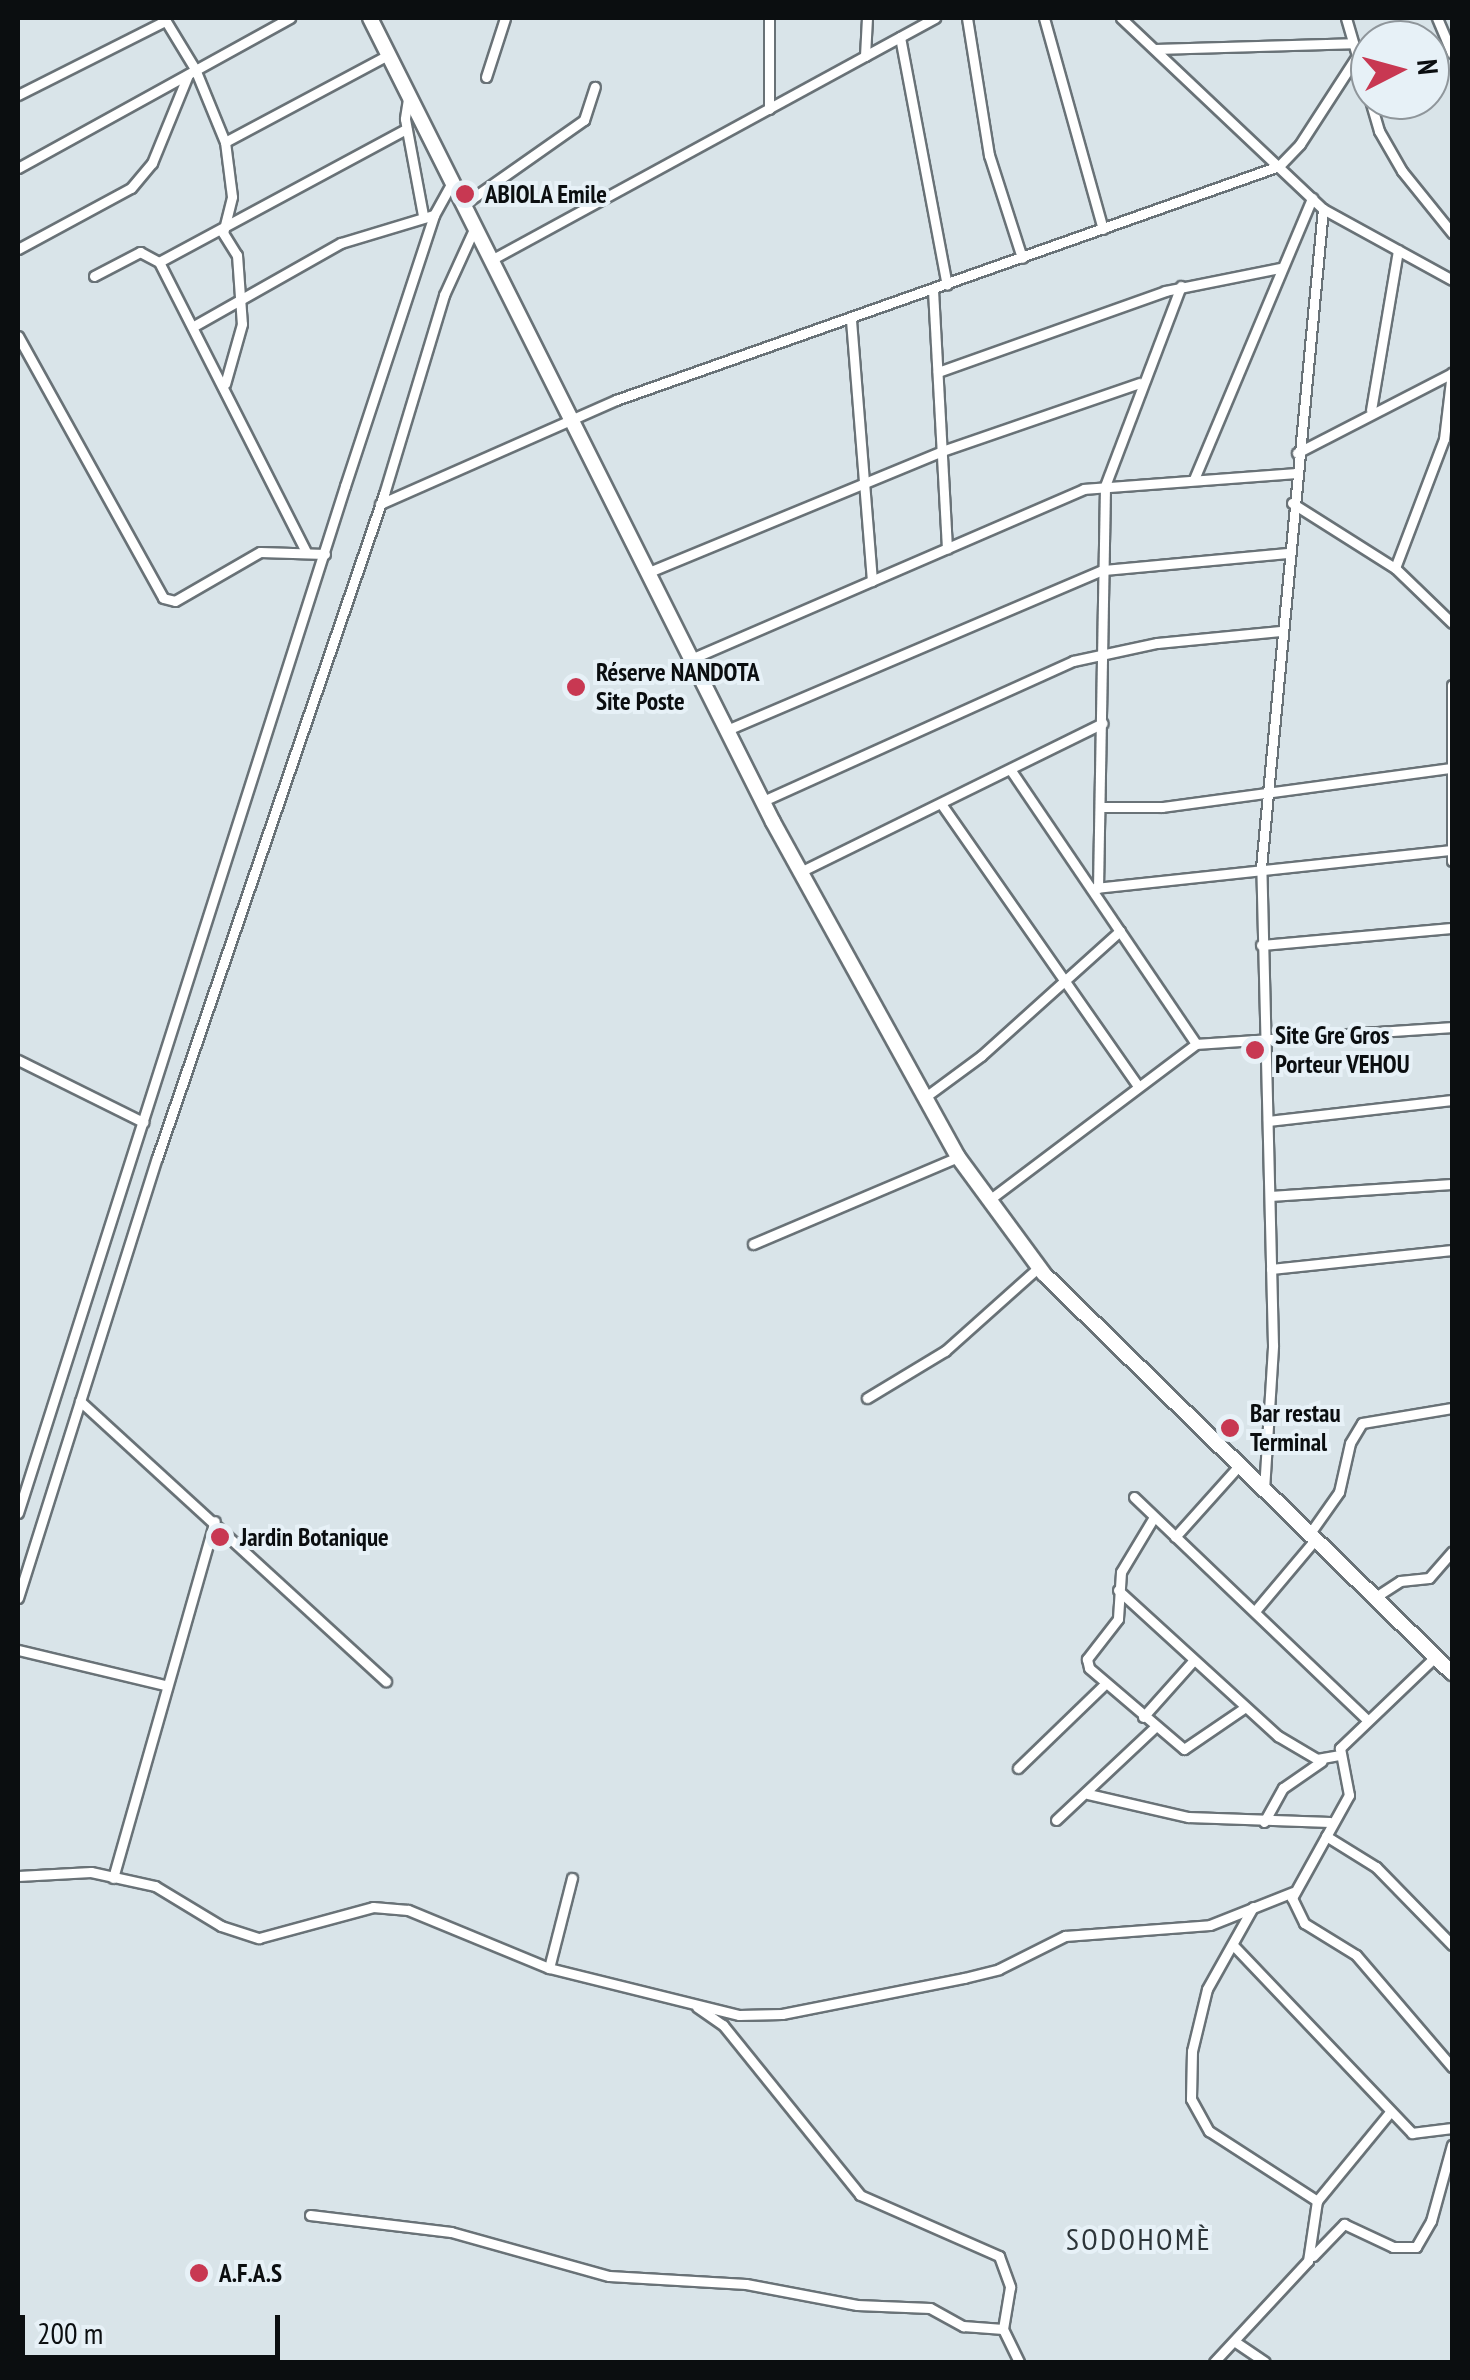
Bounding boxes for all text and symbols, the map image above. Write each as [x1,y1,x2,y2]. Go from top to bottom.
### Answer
north arrow [1350,20,1450,120]
text: N [1409,58,1448,76]
place label: ABIOLA Emile [485,179,608,209]
marker: ABIOLA Emile [454,183,476,205]
place label: Réserve NANDOTA Site Poste [596,658,759,717]
marker: Réserve NANDOTA Site Poste [565,676,587,698]
place label: Site Gre Gros Porteur VEHOU [1275,1021,1410,1080]
marker: Site Gre Gros Porteur VEHOU [1244,1039,1266,1061]
place label: Bar restau Terminal [1250,1399,1341,1458]
marker: Bar restau Terminal [1219,1417,1241,1439]
place label: Jardin Botanique [240,1522,389,1552]
marker: Jardin Botanique [209,1526,231,1548]
district label: SODOHOMÈ [1066,2221,1212,2257]
place label: A.F.A.S [219,2258,282,2288]
marker: A.F.A.S [188,2262,210,2284]
scale bar [25,2295,285,2357]
text: 200 m [37,2313,103,2352]

